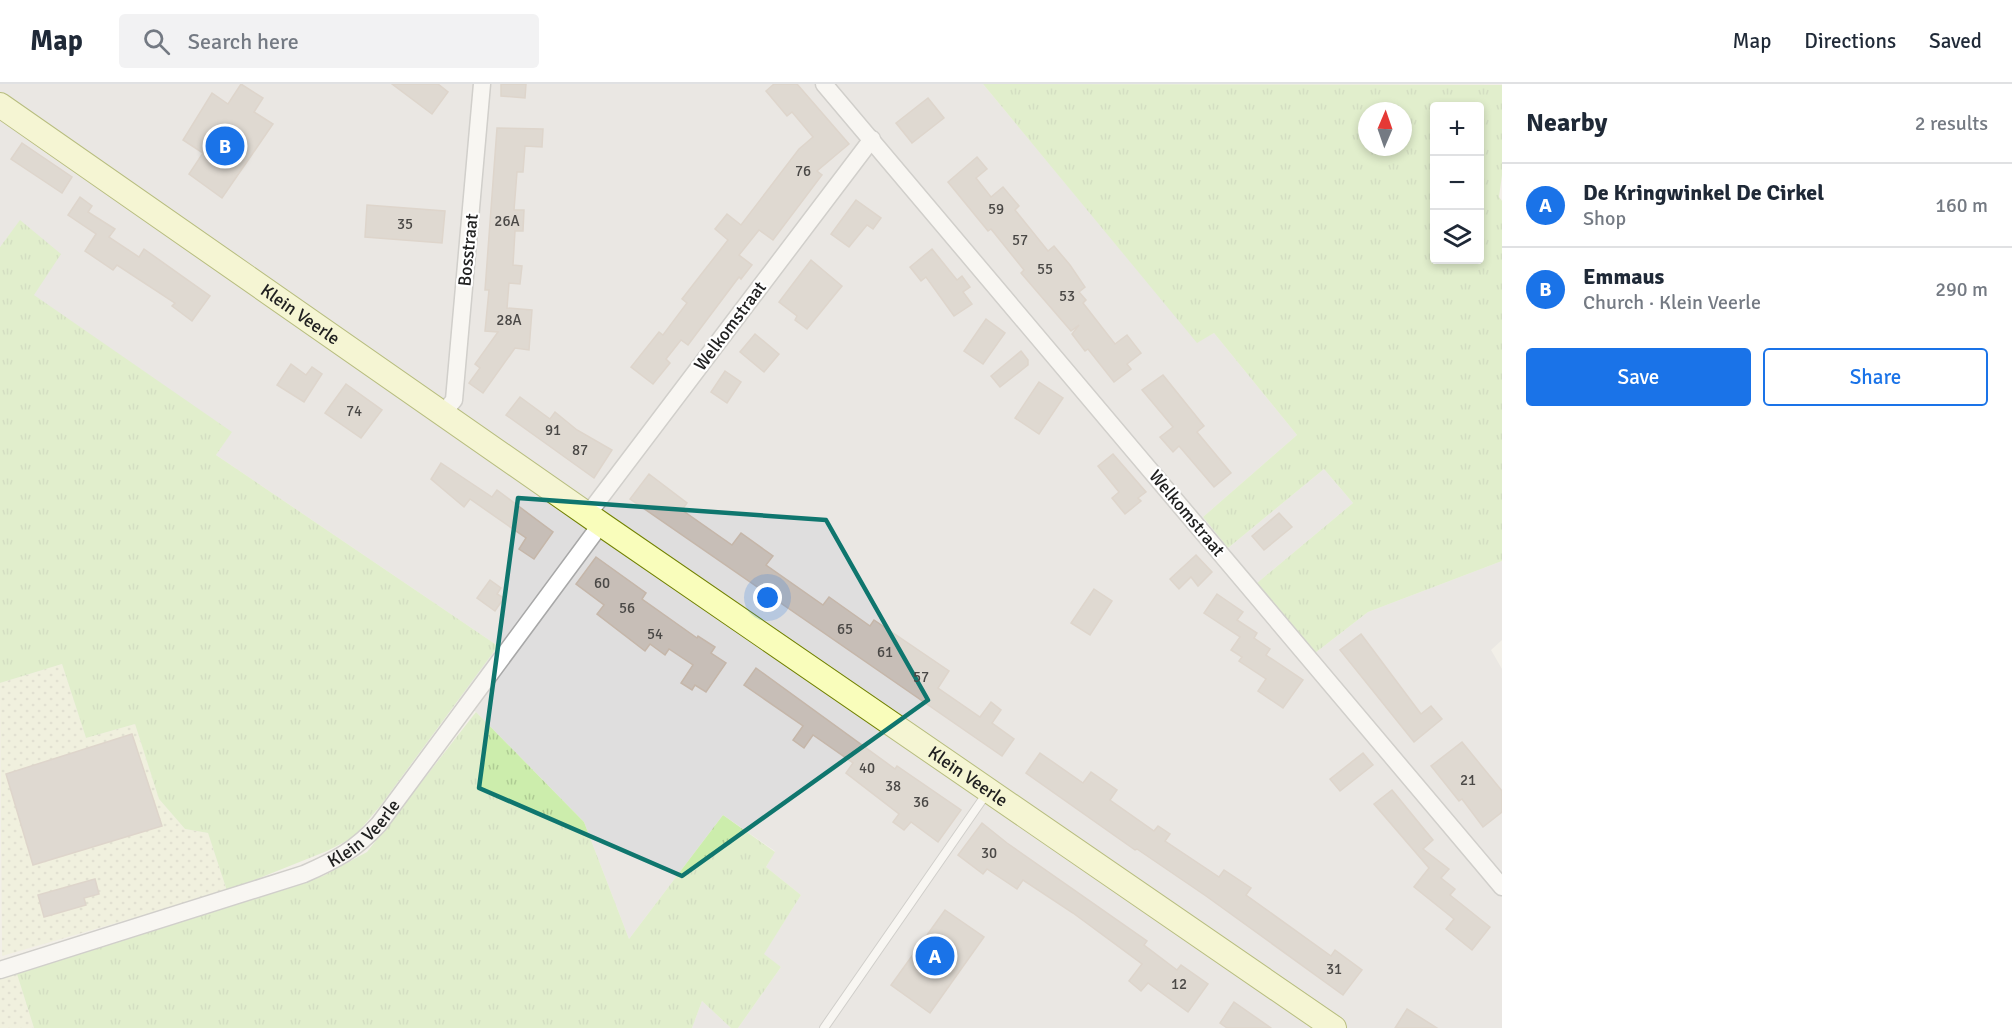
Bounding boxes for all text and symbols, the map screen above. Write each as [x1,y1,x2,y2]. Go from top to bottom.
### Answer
search box [119,14,539,68]
text: Map [30,24,83,58]
icon: search [140,25,173,58]
text: Search here [188,28,299,55]
text: Map [1733,28,1771,54]
text: Directions [1804,28,1896,54]
text: Saved [1929,28,1982,54]
north arrow [1358,102,1412,156]
map controls [1430,102,1484,264]
button: + [1430,102,1484,156]
text: Nearby [1526,107,1607,139]
text: 2 results [1915,111,1988,136]
pin: B [206,124,244,168]
button: − [1430,156,1484,210]
house number: 76 [795,162,811,180]
text: De Kringwinkel De Cirkel [1583,179,1824,206]
text: A [1539,193,1552,218]
text: 160 m [1935,193,1988,218]
house number: 59 [988,200,1004,218]
text: Shop [1583,206,1626,231]
button: layers [1430,210,1484,264]
street label: Bosstraat [453,212,483,288]
house number: 26A [494,212,520,230]
house number: 35 [397,215,413,233]
house number: 57 [1012,231,1028,249]
house number: 55 [1037,260,1053,278]
text: Emmaus [1583,263,1664,290]
street label: Welkomstraat [689,277,771,375]
text: B [1539,277,1552,302]
text: 290 m [1935,277,1988,302]
street label: Klein Veerle [256,279,344,350]
house number: 53 [1059,287,1075,305]
text: Church · Klein Veerle [1583,290,1761,315]
house number: 28A [496,311,522,329]
button: Save [1526,348,1751,406]
button: Share [1763,348,1988,406]
house number: 74 [346,402,362,420]
house number: 91 [545,421,561,439]
house number: 87 [572,441,588,459]
street label: Welkomstraat [1144,465,1230,561]
house number: 60 [594,574,610,592]
your location [753,583,782,612]
house number: 56 [619,599,635,617]
house number: 65 [837,620,853,638]
house number: 54 [647,625,663,643]
house number: 61 [877,643,893,661]
house number: 57 [913,668,929,686]
street label: Klein Veerle [924,741,1012,811]
house number: 40 [859,759,875,777]
house number: 21 [1460,771,1476,789]
house number: 38 [885,777,901,795]
house number: 36 [913,793,929,811]
street label: Klein Veerle [324,795,405,872]
house number: 30 [981,844,997,862]
pin: A [916,934,954,978]
house number: 31 [1326,960,1342,978]
house number: 12 [1171,975,1187,993]

